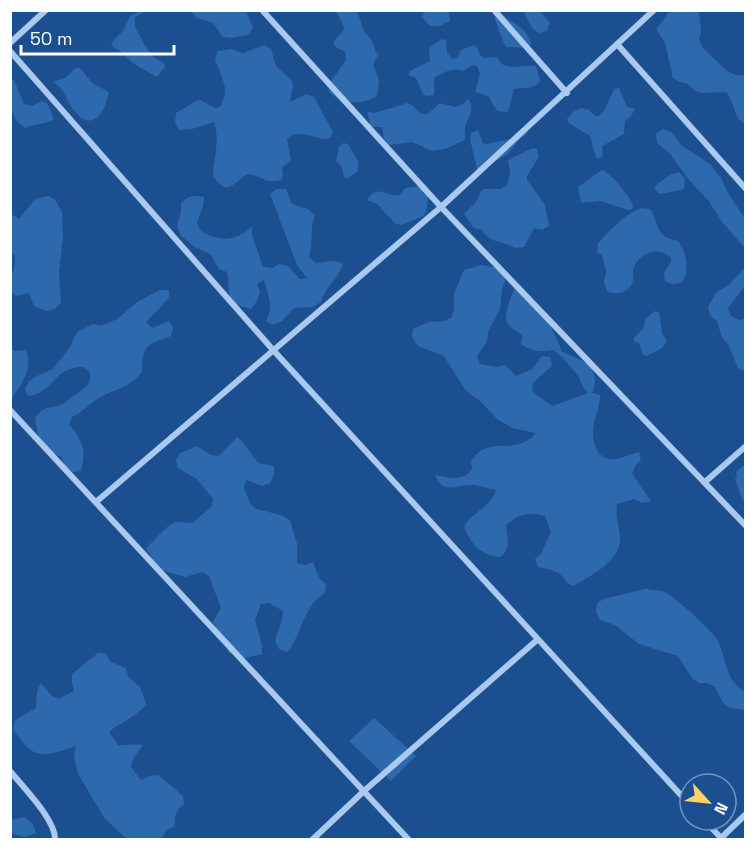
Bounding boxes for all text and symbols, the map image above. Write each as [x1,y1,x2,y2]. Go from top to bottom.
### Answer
scale bar [21,18,174,56]
text: 50 m [30,27,72,50]
north arrow [678,772,738,832]
text: N [709,799,733,818]

